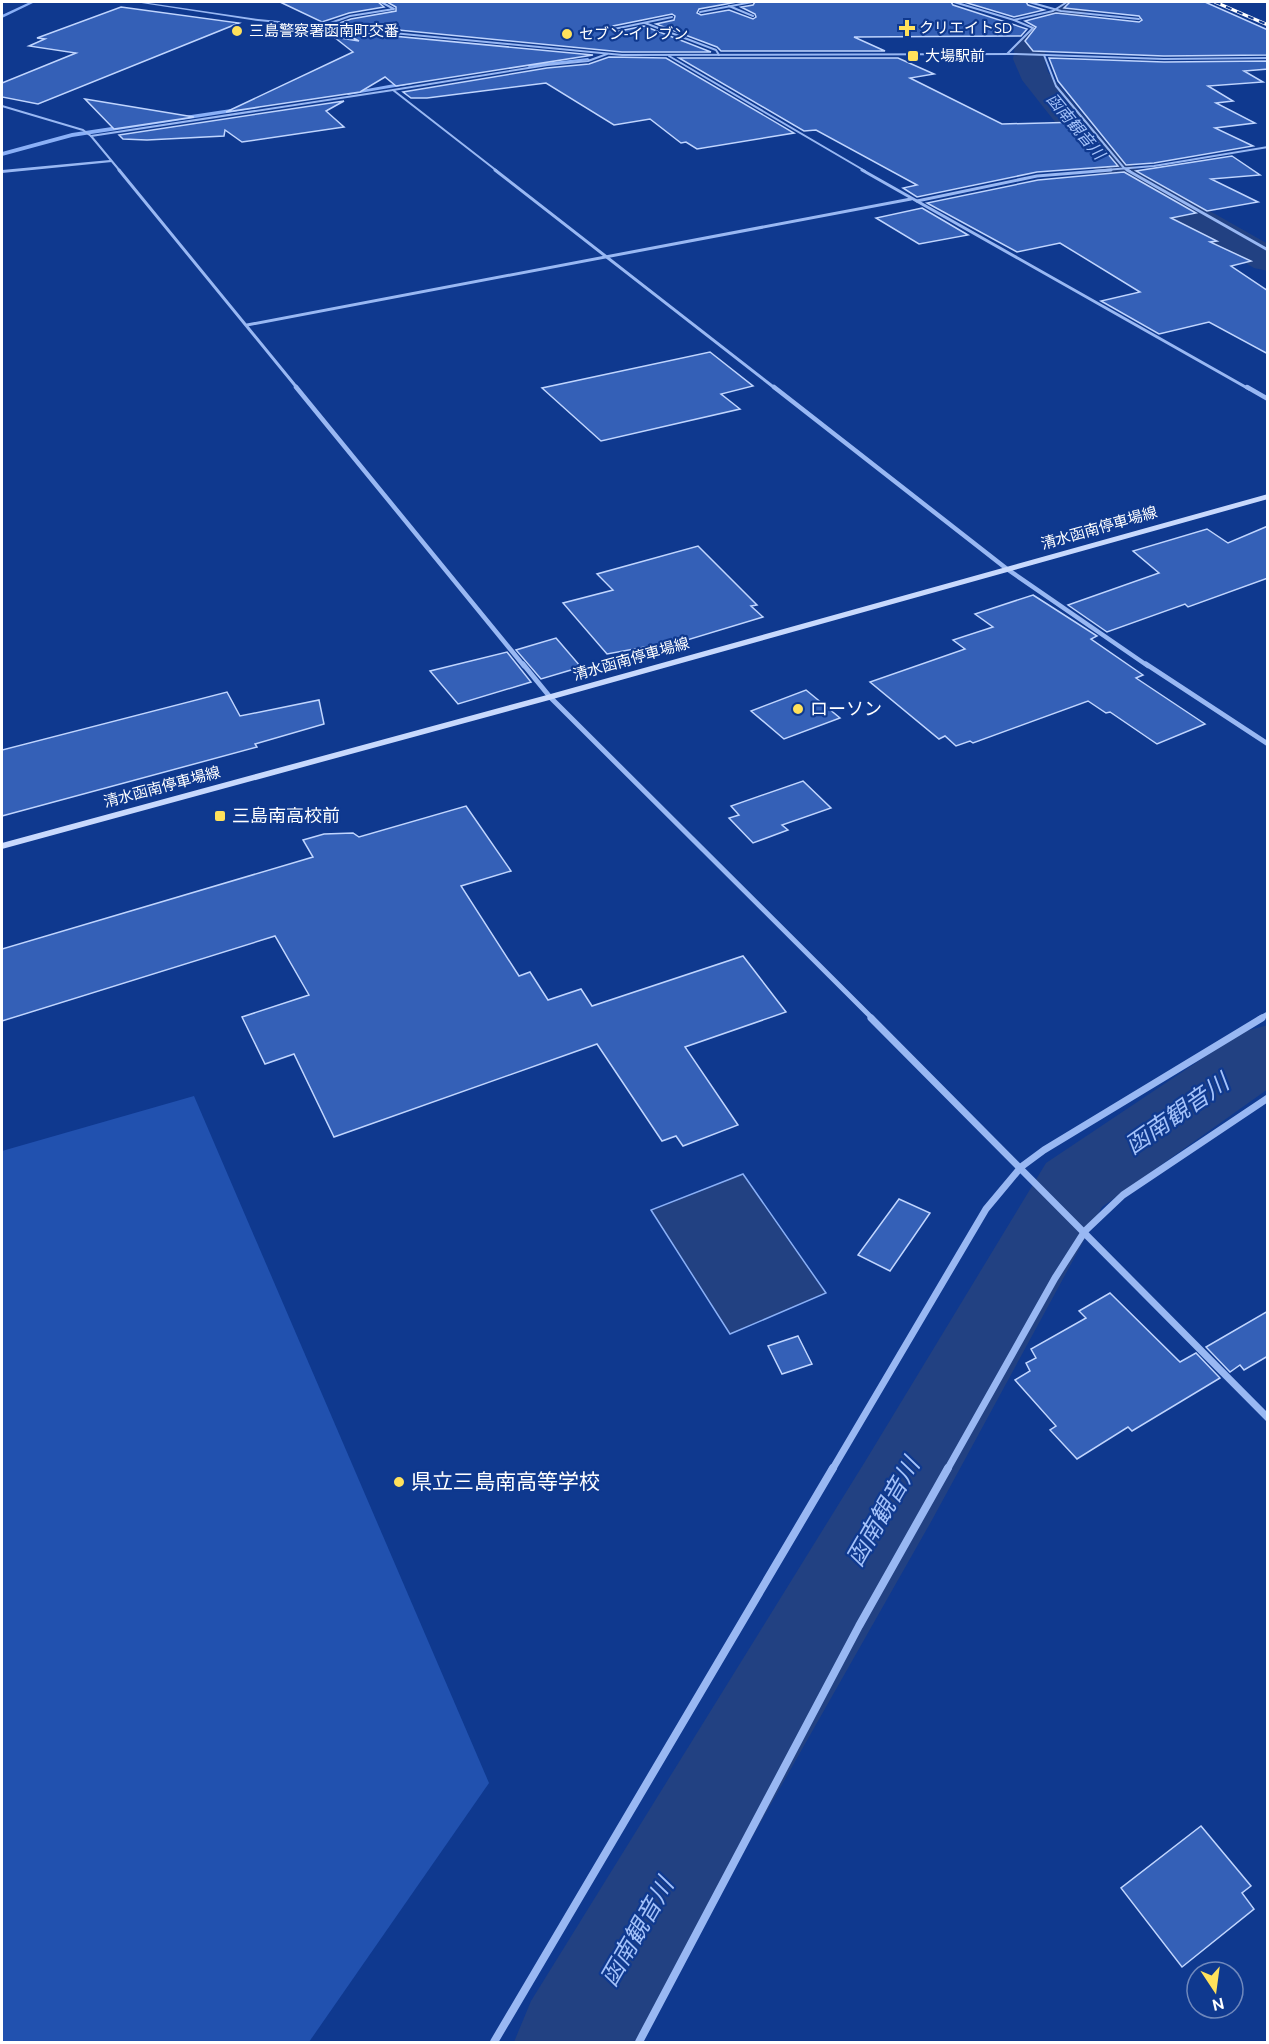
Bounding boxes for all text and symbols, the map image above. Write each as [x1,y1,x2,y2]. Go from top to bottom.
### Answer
place label: クリエイトSD [919,19,1012,36]
marker: クリエイトSD [900,21,914,35]
place label: 三島警察署函南町交番 [249,22,399,39]
marker: 三島警察署函南町交番 [230,24,244,38]
place label: セブン-イレブン [579,25,688,42]
marker: セブン-イレブン [560,27,574,41]
place label: 大場駅前 [925,47,985,64]
marker: 大場駅前 [906,49,920,63]
water label: 函南観音川 [1043,90,1110,164]
street label: 清水函南停車場線 [1039,503,1159,552]
street label: 清水函南停車場線 [571,634,691,683]
place label: ローソン [810,698,882,718]
marker: ローソン [791,702,805,716]
street label: 清水函南停車場線 [102,763,222,810]
place label: 三島南高校前 [232,805,340,825]
marker: 三島南高校前 [213,809,227,823]
water label: 函南観音川 [1120,1066,1236,1159]
water label: 函南観音川 [841,1450,926,1570]
place label: 県立三島南高等学校 [411,1469,600,1493]
marker: 県立三島南高等学校 [392,1475,406,1489]
water label: 函南観音川 [595,1870,680,1990]
north arrow [1185,1960,1245,2020]
text: N [1211,1995,1226,2015]

